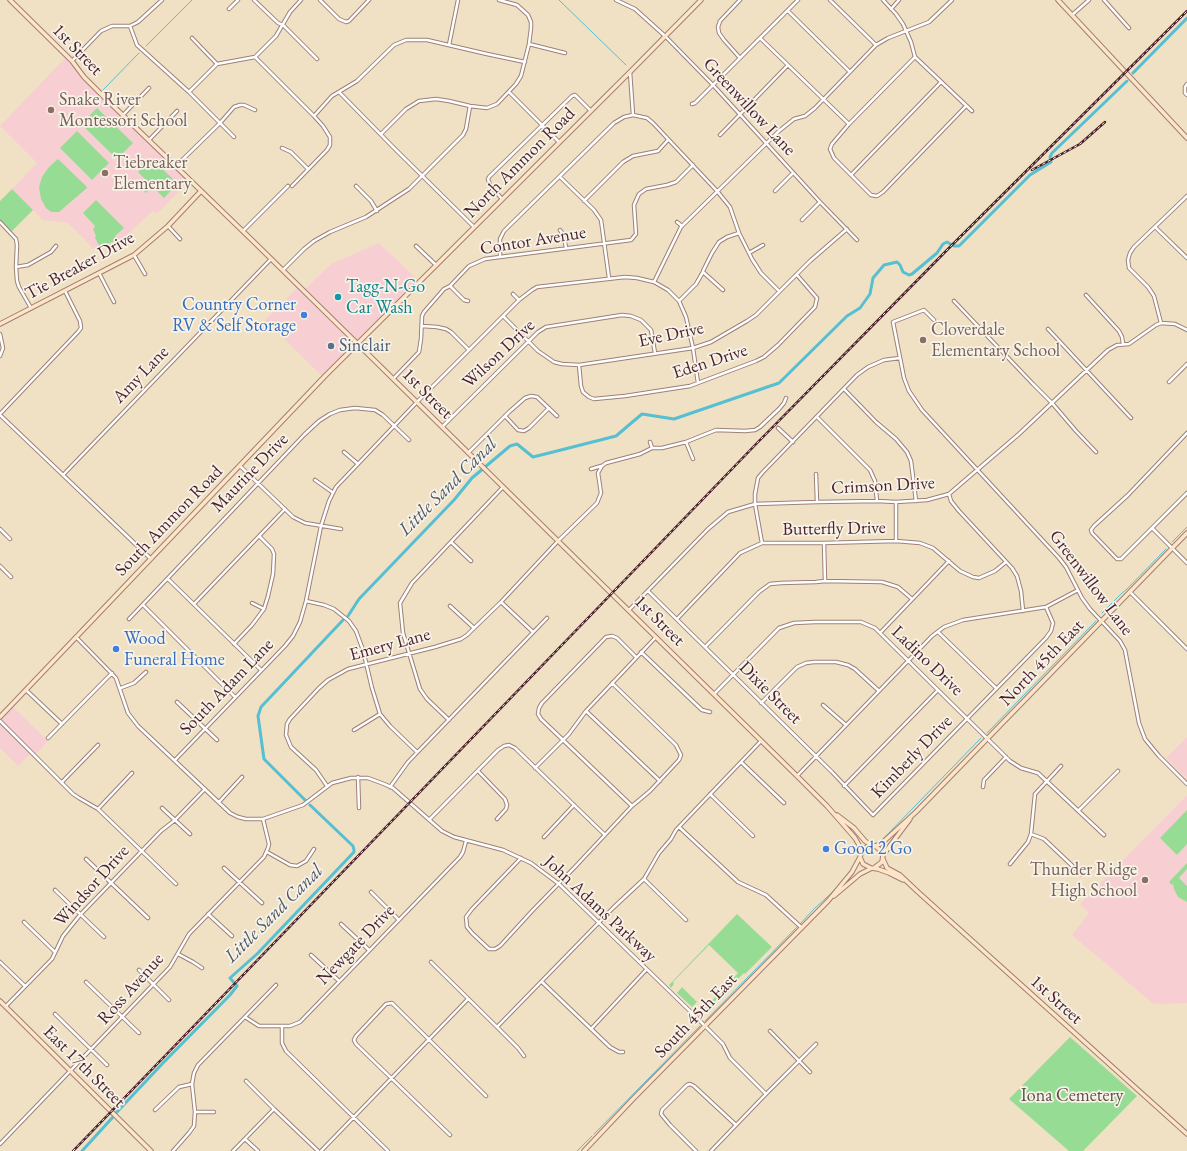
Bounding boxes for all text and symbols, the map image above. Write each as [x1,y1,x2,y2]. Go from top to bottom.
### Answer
street label: 1st Street [47,20,107,80]
street label: Greenwillow Lane [698,53,800,161]
place label: Snake River Montessori School [59,89,187,132]
street label: North Ammon Road [460,103,580,223]
marker: Snake River Montessori School [46,105,56,115]
place label: Tiebreaker Elementary [113,152,192,194]
marker: Tiebreaker Elementary [100,168,110,178]
street label: Contor Avenue [478,222,588,260]
street label: Tie Breaker Drive [22,227,138,305]
place label: Tagg-N-Go Car Wash [346,276,425,318]
marker: Tagg-N-Go Car Wash [333,292,343,302]
place label: Country Corner RV & Self Storage [172,294,296,336]
marker: Country Corner RV & Self Storage [299,310,309,320]
street label: Wilson Drive [458,315,540,393]
street label: Eve Drive [636,318,706,352]
place label: Cloverdale Elementary School [931,319,1060,362]
place label: Sinclair [339,335,391,357]
marker: Cloverdale Elementary School [918,335,928,345]
street label: Eden Drive [670,340,750,384]
marker: Sinclair [326,341,336,351]
street label: Amy Lane [108,342,174,408]
street label: 1st Street [397,364,457,424]
street label: Maurine Drive [207,429,293,517]
water label: Little Sand Canal [394,433,502,541]
street label: South Ammon Road [111,461,227,581]
street label: Crimson Drive [831,473,935,499]
street label: Butterfly Drive [782,517,886,541]
street label: Greenwillow Lane [1044,526,1138,640]
street label: 1st Street [629,591,689,651]
street label: North 45th East [995,615,1089,711]
street label: Ladino Drive [887,621,967,701]
street label: Emery Lane [347,624,433,666]
place label: Wood Funeral Home [124,628,225,670]
street label: South Adam Lane [176,634,278,740]
marker: Wood Funeral Home [111,644,121,654]
street label: Dixie Street [734,657,806,729]
street label: Kimberly Drive [867,711,957,803]
place label: Good 2 Go [834,838,912,860]
street label: Windsor Drive [50,841,134,931]
marker: Good 2 Go [821,844,831,854]
street label: John Adams Parkway [539,851,661,967]
place label: Thunder Ridge High School [1030,859,1137,902]
water label: Little Sand Canal [220,860,328,968]
marker: Thunder Ridge High School [1140,875,1150,885]
street label: Newgate Drive [312,900,400,990]
street label: Ross Avenue [93,949,169,1029]
street label: South 45th East [650,969,742,1063]
street label: 1st Street [1025,971,1087,1029]
street label: East 17th Street [38,1021,130,1113]
park label: Iona Cemetery [1021,1085,1123,1107]

